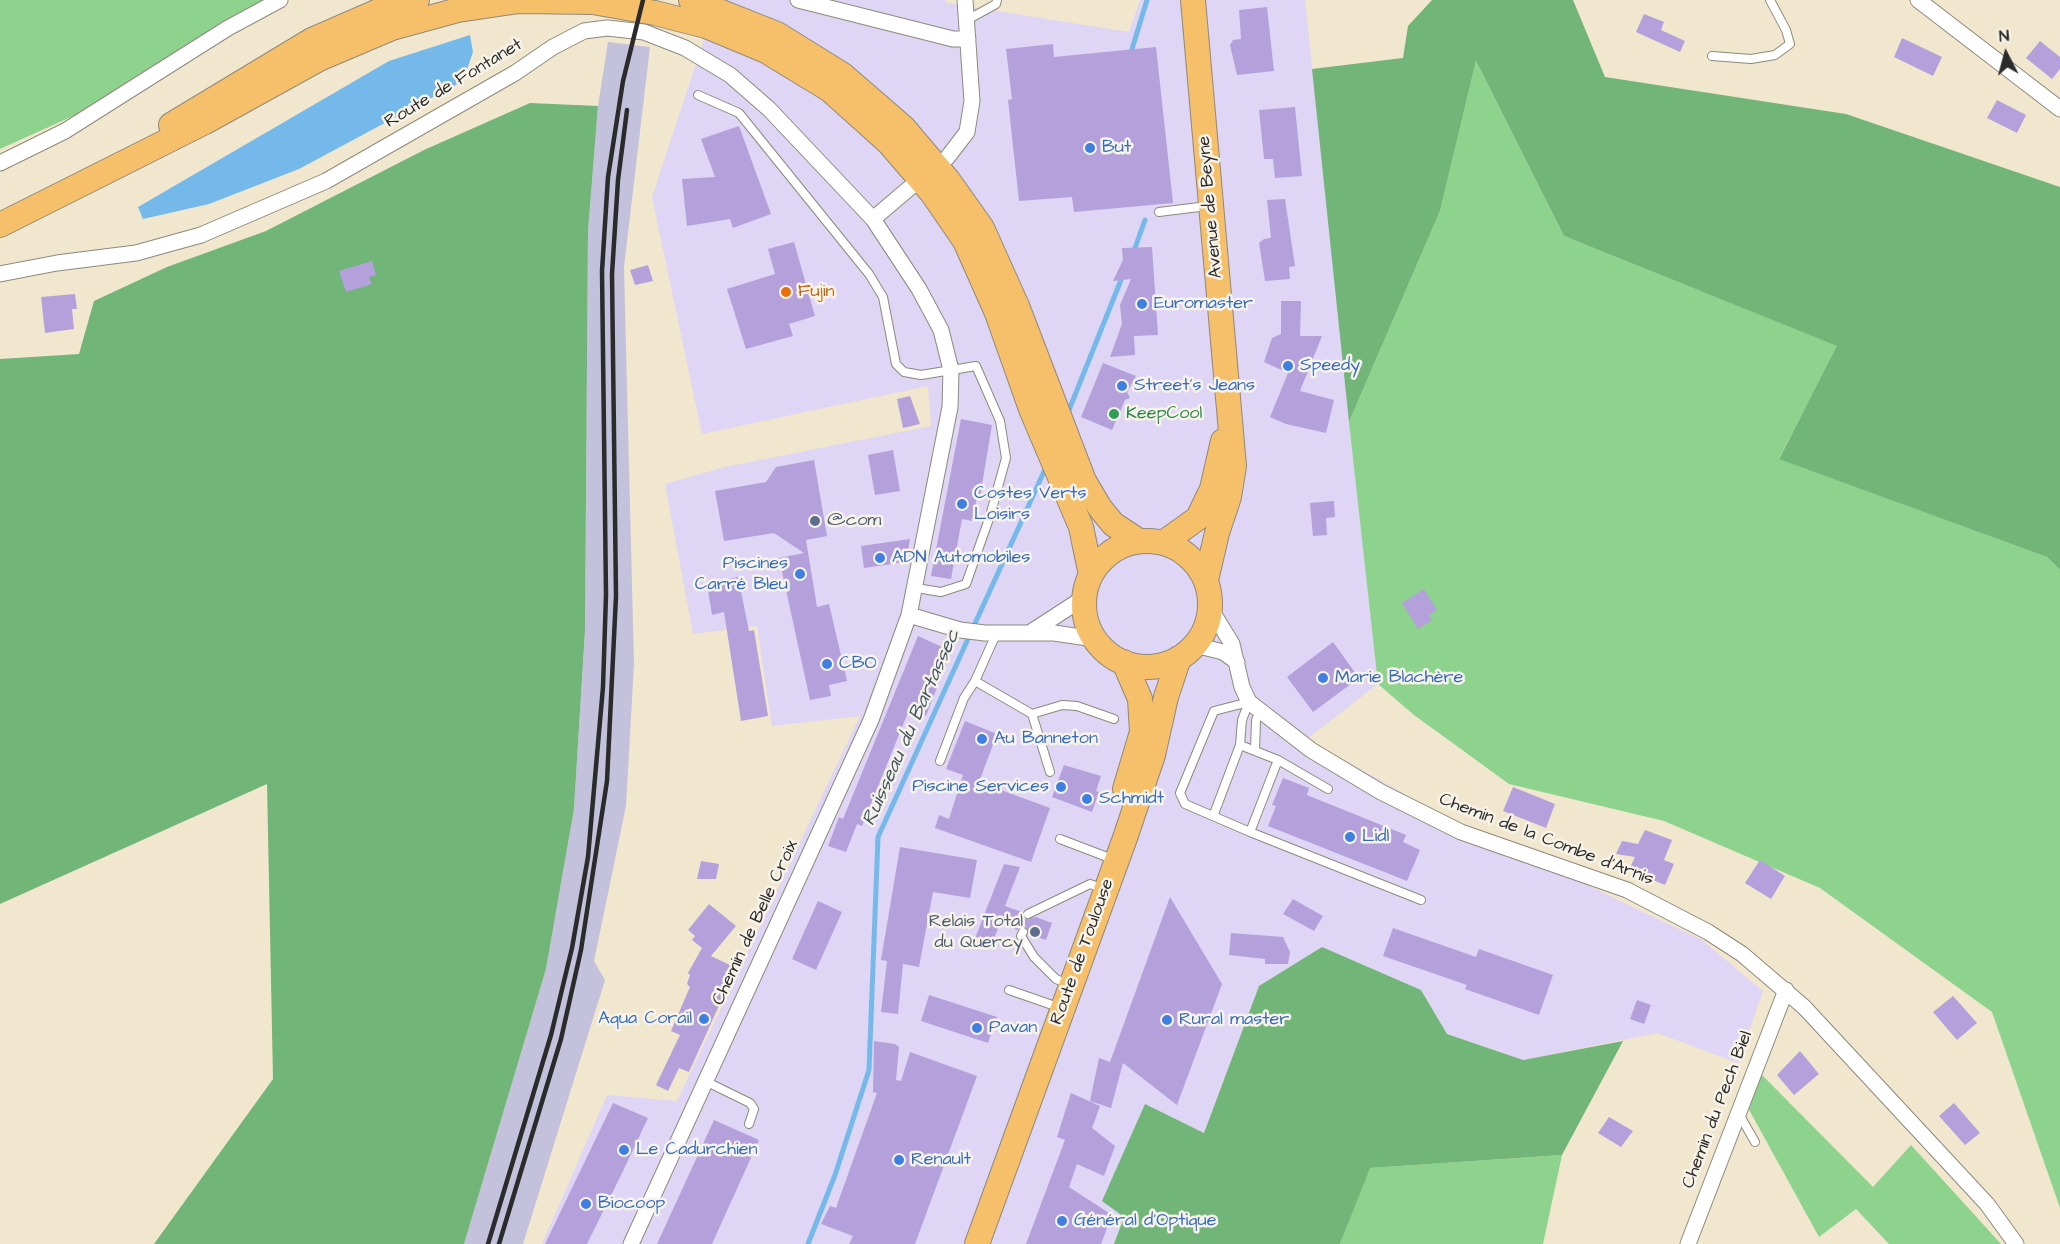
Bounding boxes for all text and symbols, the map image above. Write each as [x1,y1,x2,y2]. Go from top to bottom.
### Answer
north arrow [1976,24,2036,84]
text: N [1998,25,2010,48]
street label: Route de Fontanet [381,34,527,134]
street label: Avenue de Beyne [1194,135,1228,279]
place label: But [1102,137,1131,159]
marker: But [1083,141,1097,155]
place label: Fujin [798,281,835,303]
marker: Fujin [779,285,793,299]
place label: Euromaster [1154,293,1253,315]
marker: Euromaster [1135,297,1149,311]
place label: Speedy [1300,355,1360,377]
marker: Speedy [1281,359,1295,373]
place label: Street's Jeans [1134,375,1255,397]
marker: Street's Jeans [1115,379,1129,393]
place label: KeepCool [1126,403,1202,425]
marker: KeepCool [1107,407,1121,421]
place label: Costes Verts Loisirs [974,483,1086,526]
marker: Costes Verts Loisirs [955,497,969,511]
place label: @com [827,510,881,532]
marker: @com [808,514,822,528]
place label: ADN Automobiles [892,547,1030,569]
marker: ADN Automobiles [873,551,887,565]
place label: Piscines Carré Bleu [695,553,788,596]
marker: Piscines Carré Bleu [793,567,807,581]
water label: Ruisseau du Bartassec [858,626,966,830]
place label: CBO [839,653,877,675]
marker: CBO [820,657,834,671]
place label: Marie Blachère [1335,667,1463,689]
marker: Marie Blachère [1316,671,1330,685]
place label: Au Banneton [994,728,1098,750]
marker: Au Banneton [975,732,989,746]
place label: Piscine Services [912,776,1049,798]
marker: Piscine Services [1054,780,1068,794]
place label: Schmidt [1099,788,1164,810]
street label: Chemin de la Combe d'Arnis [1436,789,1656,891]
marker: Schmidt [1080,792,1094,806]
place label: Lidl [1362,826,1389,848]
marker: Lidl [1343,830,1357,844]
street label: Chemin de Belle Croix [708,837,804,1009]
street label: Route de Toulouse [1047,876,1119,1028]
place label: Relais Total du Quercy [929,911,1023,954]
marker: Relais Total du Quercy [1028,925,1042,939]
place label: Aqua Corail [598,1008,692,1030]
place label: Rural master [1179,1009,1289,1031]
marker: Aqua Corail [697,1012,711,1026]
marker: Rural master [1160,1013,1174,1027]
place label: Pavan [989,1017,1037,1039]
marker: Pavan [970,1021,984,1035]
street label: Chemin du Pech Biel [1678,1028,1758,1192]
place label: Le Cadurchien [636,1139,757,1161]
marker: Le Cadurchien [617,1143,631,1157]
place label: Renault [911,1149,971,1171]
marker: Renault [892,1153,906,1167]
place label: Biocoop [598,1193,665,1215]
marker: Biocoop [579,1197,593,1211]
place label: Général d'Optique [1074,1210,1216,1232]
marker: Général d'Optique [1055,1214,1069,1228]

